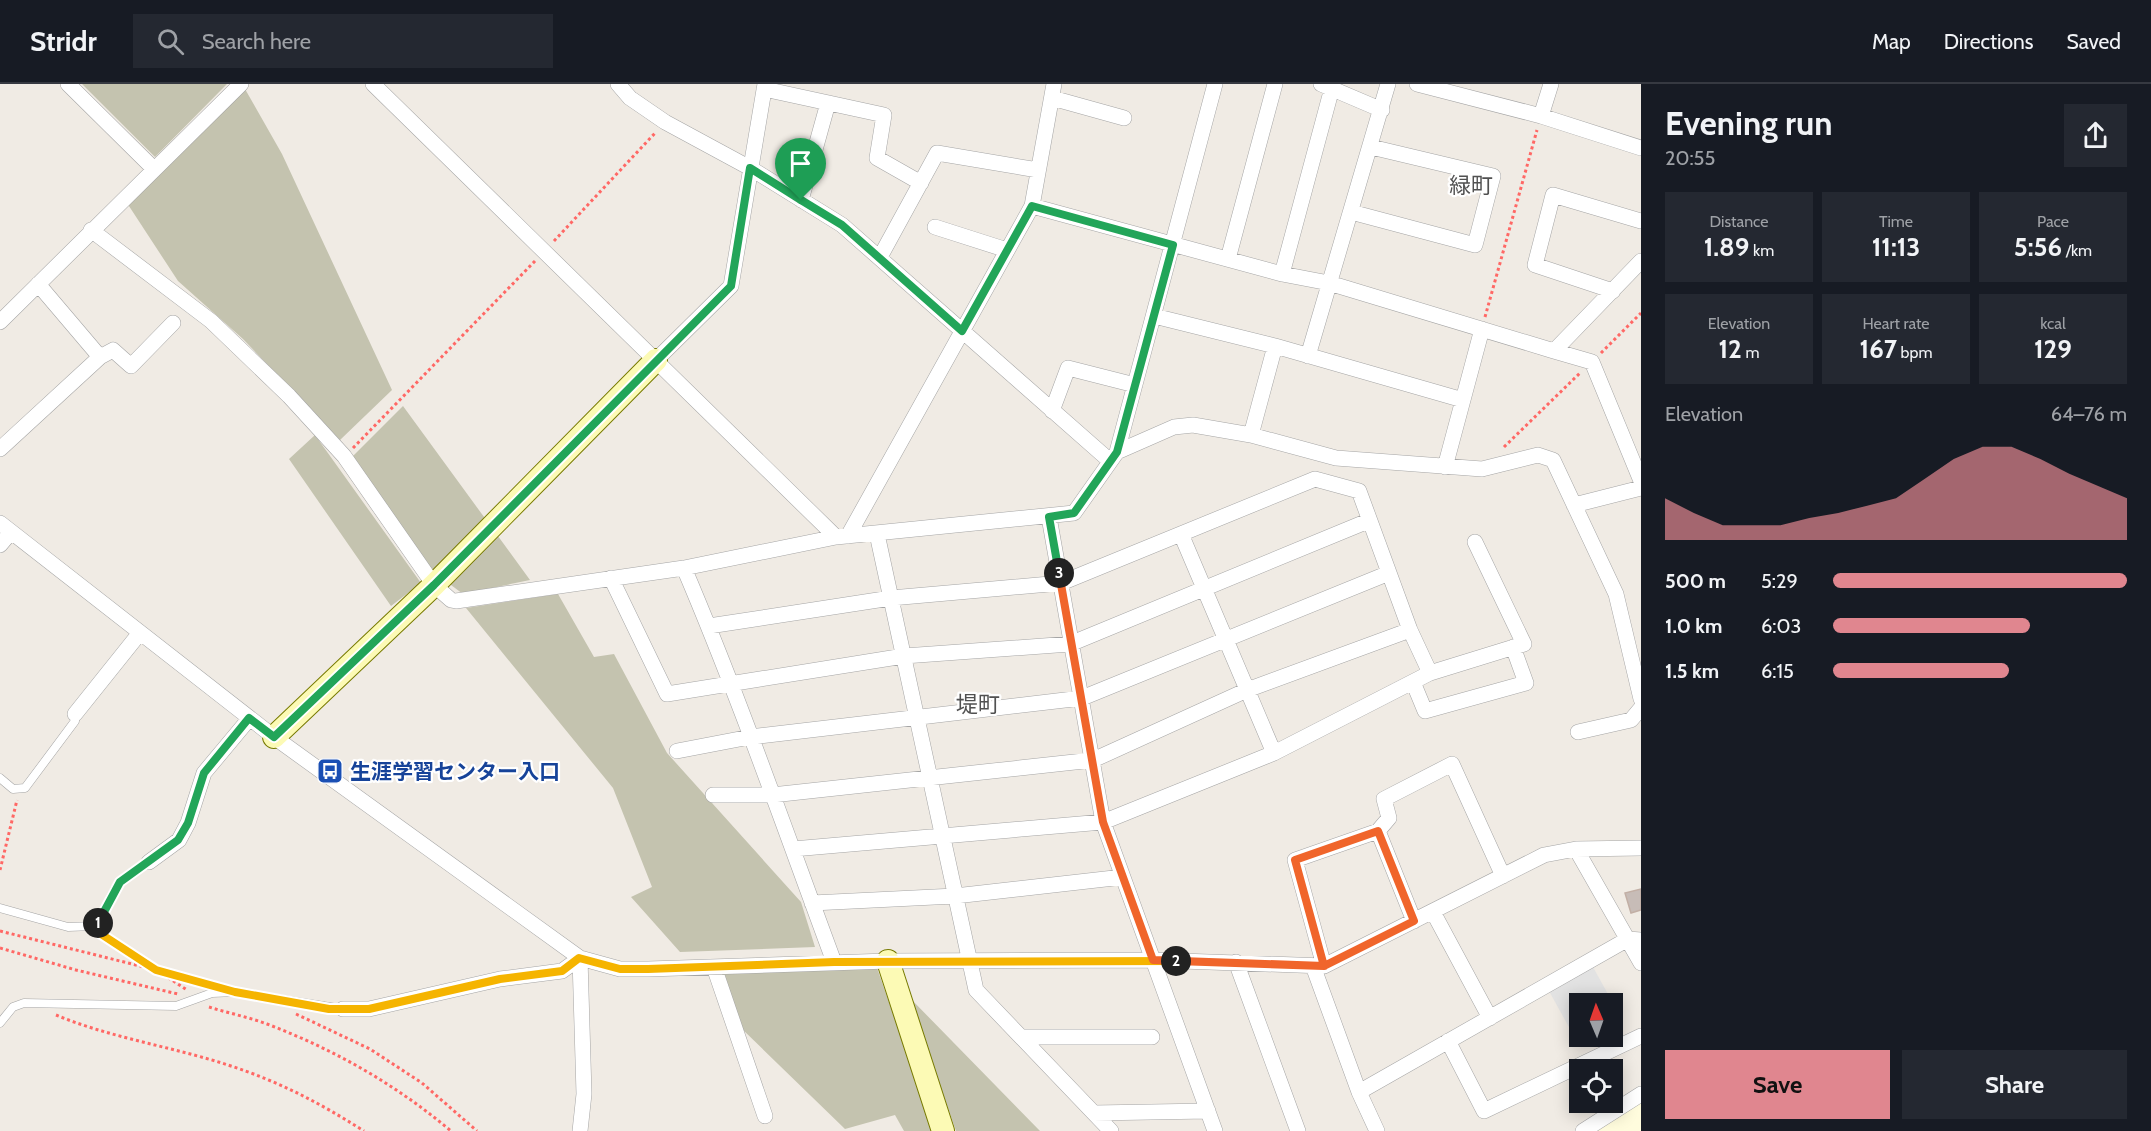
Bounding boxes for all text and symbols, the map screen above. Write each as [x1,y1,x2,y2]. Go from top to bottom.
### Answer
search box [133,14,553,68]
text: Stridr [30,24,97,58]
icon: search [154,25,187,58]
text: Search here [202,28,311,55]
text: Map [1872,29,1911,54]
text: Directions [1944,29,2033,54]
text: Saved [2066,29,2121,54]
text: Evening run [1665,103,1832,143]
button: share [2064,104,2127,167]
pin [775,138,826,200]
text: 20:55 [1665,146,1715,170]
icon: arrive [784,147,817,180]
district label: 緑町 [1449,172,1493,199]
text: Distance [1710,212,1768,231]
text: Time [1879,212,1913,231]
text: Pace [2037,212,2069,231]
text: 1.89 [1704,231,1749,263]
text: 11:13 [1872,231,1920,263]
text: 5:56 [2014,231,2062,263]
text: km [1749,241,1774,260]
text: /km [2062,241,2092,260]
text: Elevation [1708,314,1770,333]
text: Heart rate [1863,314,1929,333]
text: kcal [2040,314,2066,333]
text: 12 [1719,333,1742,365]
text: 167 [1860,333,1897,365]
text: 129 [2034,333,2072,365]
text: m [1742,343,1760,362]
text: bpm [1897,343,1932,362]
text: Elevation [1665,402,1743,426]
text: 64–76 m [2051,402,2127,426]
pin: 3 [1044,558,1074,588]
text: 3 [1055,563,1063,582]
text: 500 m [1665,569,1726,593]
text: 5:29 [1761,569,1798,593]
text: 1.0 km [1665,614,1722,638]
text: 6:03 [1761,614,1801,638]
text: 1.5 km [1665,659,1719,683]
text: 6:15 [1761,659,1794,683]
district label: 堤町 [956,691,1000,718]
bus stop icon: 生涯学習センター入口 [315,756,345,786]
place label: 生涯学習センター入口 [350,759,560,784]
pin: 1 [83,908,113,938]
text: 1 [95,913,101,932]
pin: 2 [1161,946,1191,976]
text: 2 [1172,951,1180,970]
north arrow [1569,993,1623,1047]
map controls [1569,993,1623,1113]
button: Save [1665,1050,1890,1119]
button: Share [1902,1050,2127,1119]
button: locate [1569,1059,1623,1113]

